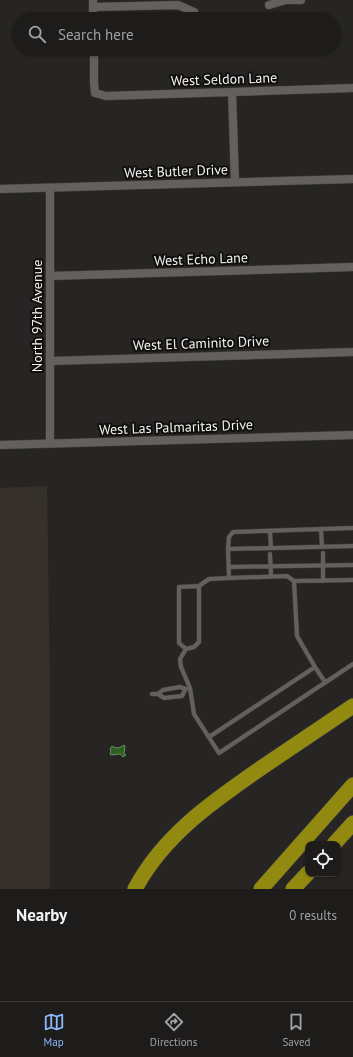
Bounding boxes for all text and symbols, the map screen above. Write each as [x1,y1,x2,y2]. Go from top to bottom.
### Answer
search box [12,12,341,56]
icon: search [26,23,48,45]
text: Search here [58,25,134,44]
street label: West Seldon Lane [171,68,277,90]
street label: West Butler Drive [124,160,228,182]
street label: West Echo Lane [154,248,248,270]
street label: North 97th Avenue [28,260,46,372]
street label: West El Caminito Drive [133,332,269,354]
street label: West Las Palmaritas Drive [99,415,253,439]
map controls [305,841,341,877]
button: locate [305,841,341,877]
text: Nearby [16,904,67,926]
text: 0 results [289,907,337,924]
tab: Map [43,1011,65,1049]
tab: Directions [150,1011,197,1049]
tab: Saved [282,1011,310,1049]

